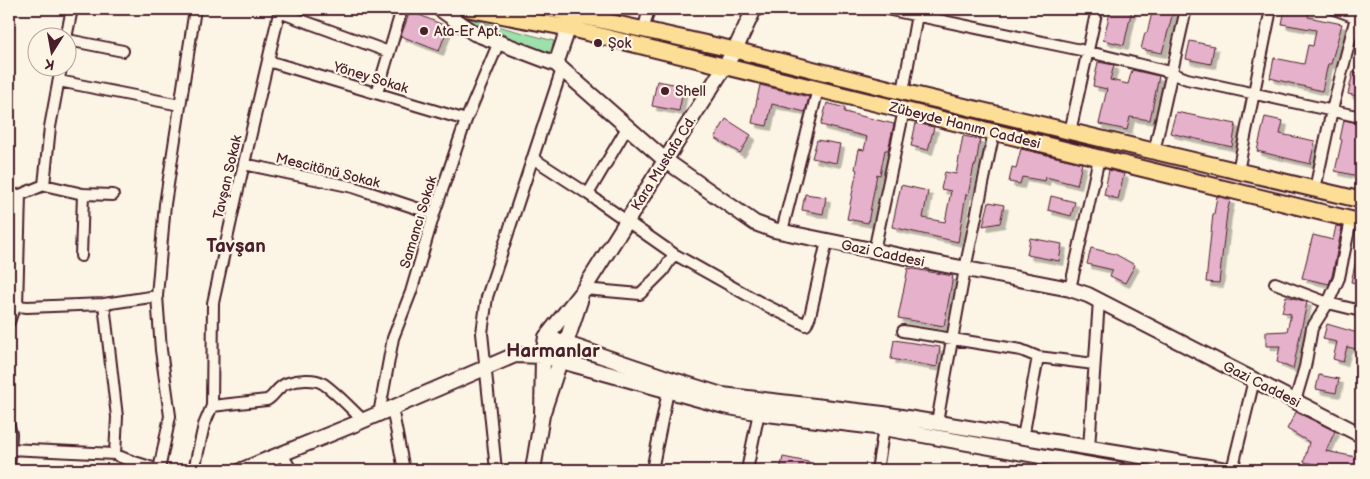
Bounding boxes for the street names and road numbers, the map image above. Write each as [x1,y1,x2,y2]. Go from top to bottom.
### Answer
street label: Yöney Sokak [330,58,411,97]
street label: Zübeyde Hanım Caddesi [886,98,1042,153]
street label: Kara Mustafa Cd. [628,113,699,214]
street label: Tavşan Sokak [210,133,245,221]
street label: Mescitönü Sokak [274,149,382,192]
street label: Samancı Sokak [396,174,441,270]
street label: Gazi Caddesi [840,236,926,271]
street label: Gazi Caddesi [1220,358,1303,411]

